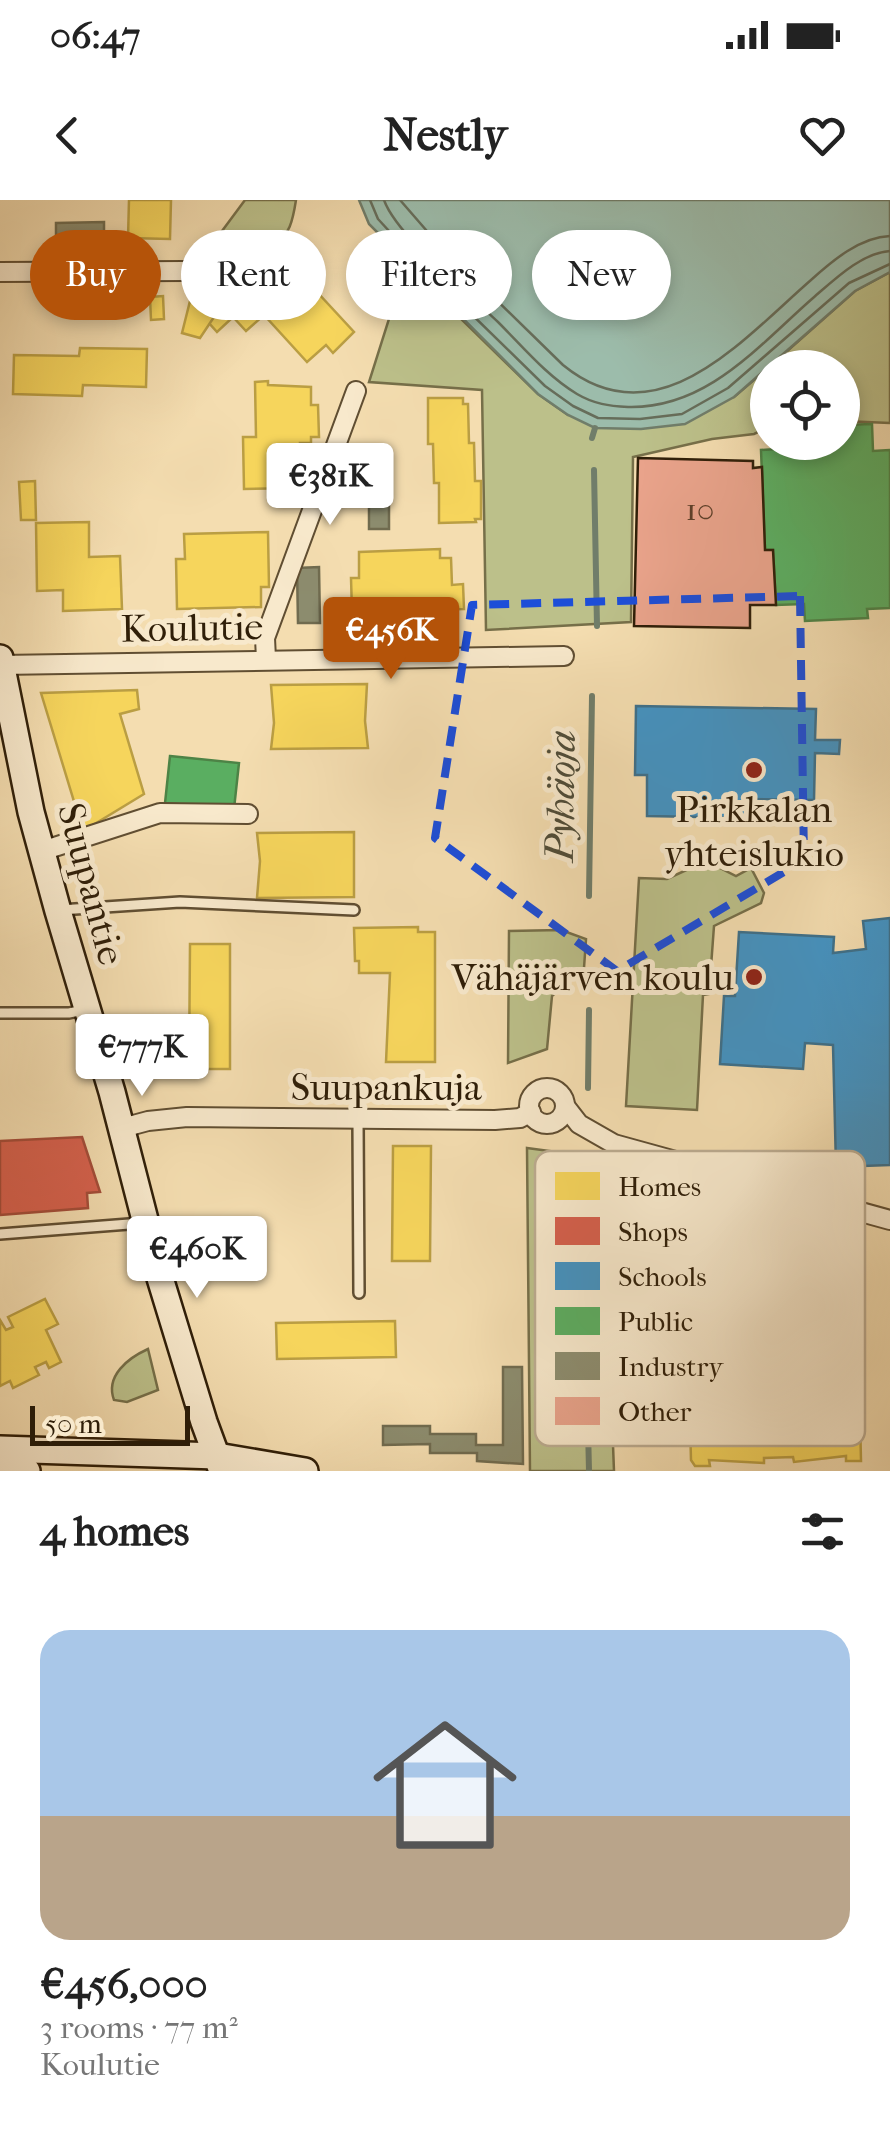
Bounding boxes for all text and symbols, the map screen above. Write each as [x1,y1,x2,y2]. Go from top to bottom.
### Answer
text: 06:47 [50,13,140,58]
icon: back [40,108,95,163]
icon: heart [795,108,850,163]
text: Nestly [383,109,507,162]
chip: Buy [30,230,161,320]
chip: Rent [181,230,326,320]
chip: Filters [346,230,512,320]
chip: New [532,230,671,320]
map controls [750,350,860,460]
button: locate [750,350,860,460]
pin: €381K [260,443,400,528]
text: €381K [289,457,371,494]
house number: 10 [686,491,714,528]
pin: €456K [321,597,461,682]
street label: Koulutie [120,604,264,652]
text: €456K [345,611,437,648]
water label: Pyhäoja [537,730,585,864]
marker: Pirkkalan yhteislukio [743,759,765,781]
place label: Pirkkalan yhteislukio [664,787,844,876]
street label: Suupantie [48,798,134,970]
place label: Vähäjärven koulu [450,955,734,1000]
marker: Vähäjärven koulu [743,966,765,988]
pin: €777K [72,1014,212,1099]
text: €777K [98,1028,186,1065]
street label: Suupankuja [291,1065,482,1110]
legend [535,1151,865,1446]
text: Homes [618,1170,701,1203]
text: Shops [618,1215,688,1248]
pin: €460K [127,1216,267,1301]
text: €460K [149,1230,245,1267]
text: Schools [618,1260,707,1293]
text: Public [618,1305,693,1338]
text: Industry [618,1350,724,1383]
text: Other [618,1395,692,1428]
scale bar [30,1401,190,1446]
text: 50 m [45,1407,102,1440]
icon: filters [795,1504,850,1559]
text: 4 homes [40,1507,189,1556]
icon: home [355,1695,535,1875]
text: €456,000 [40,1960,208,2009]
text: 3 rooms · 77 m² [40,2009,238,2046]
text: Koulutie [40,2046,160,2083]

